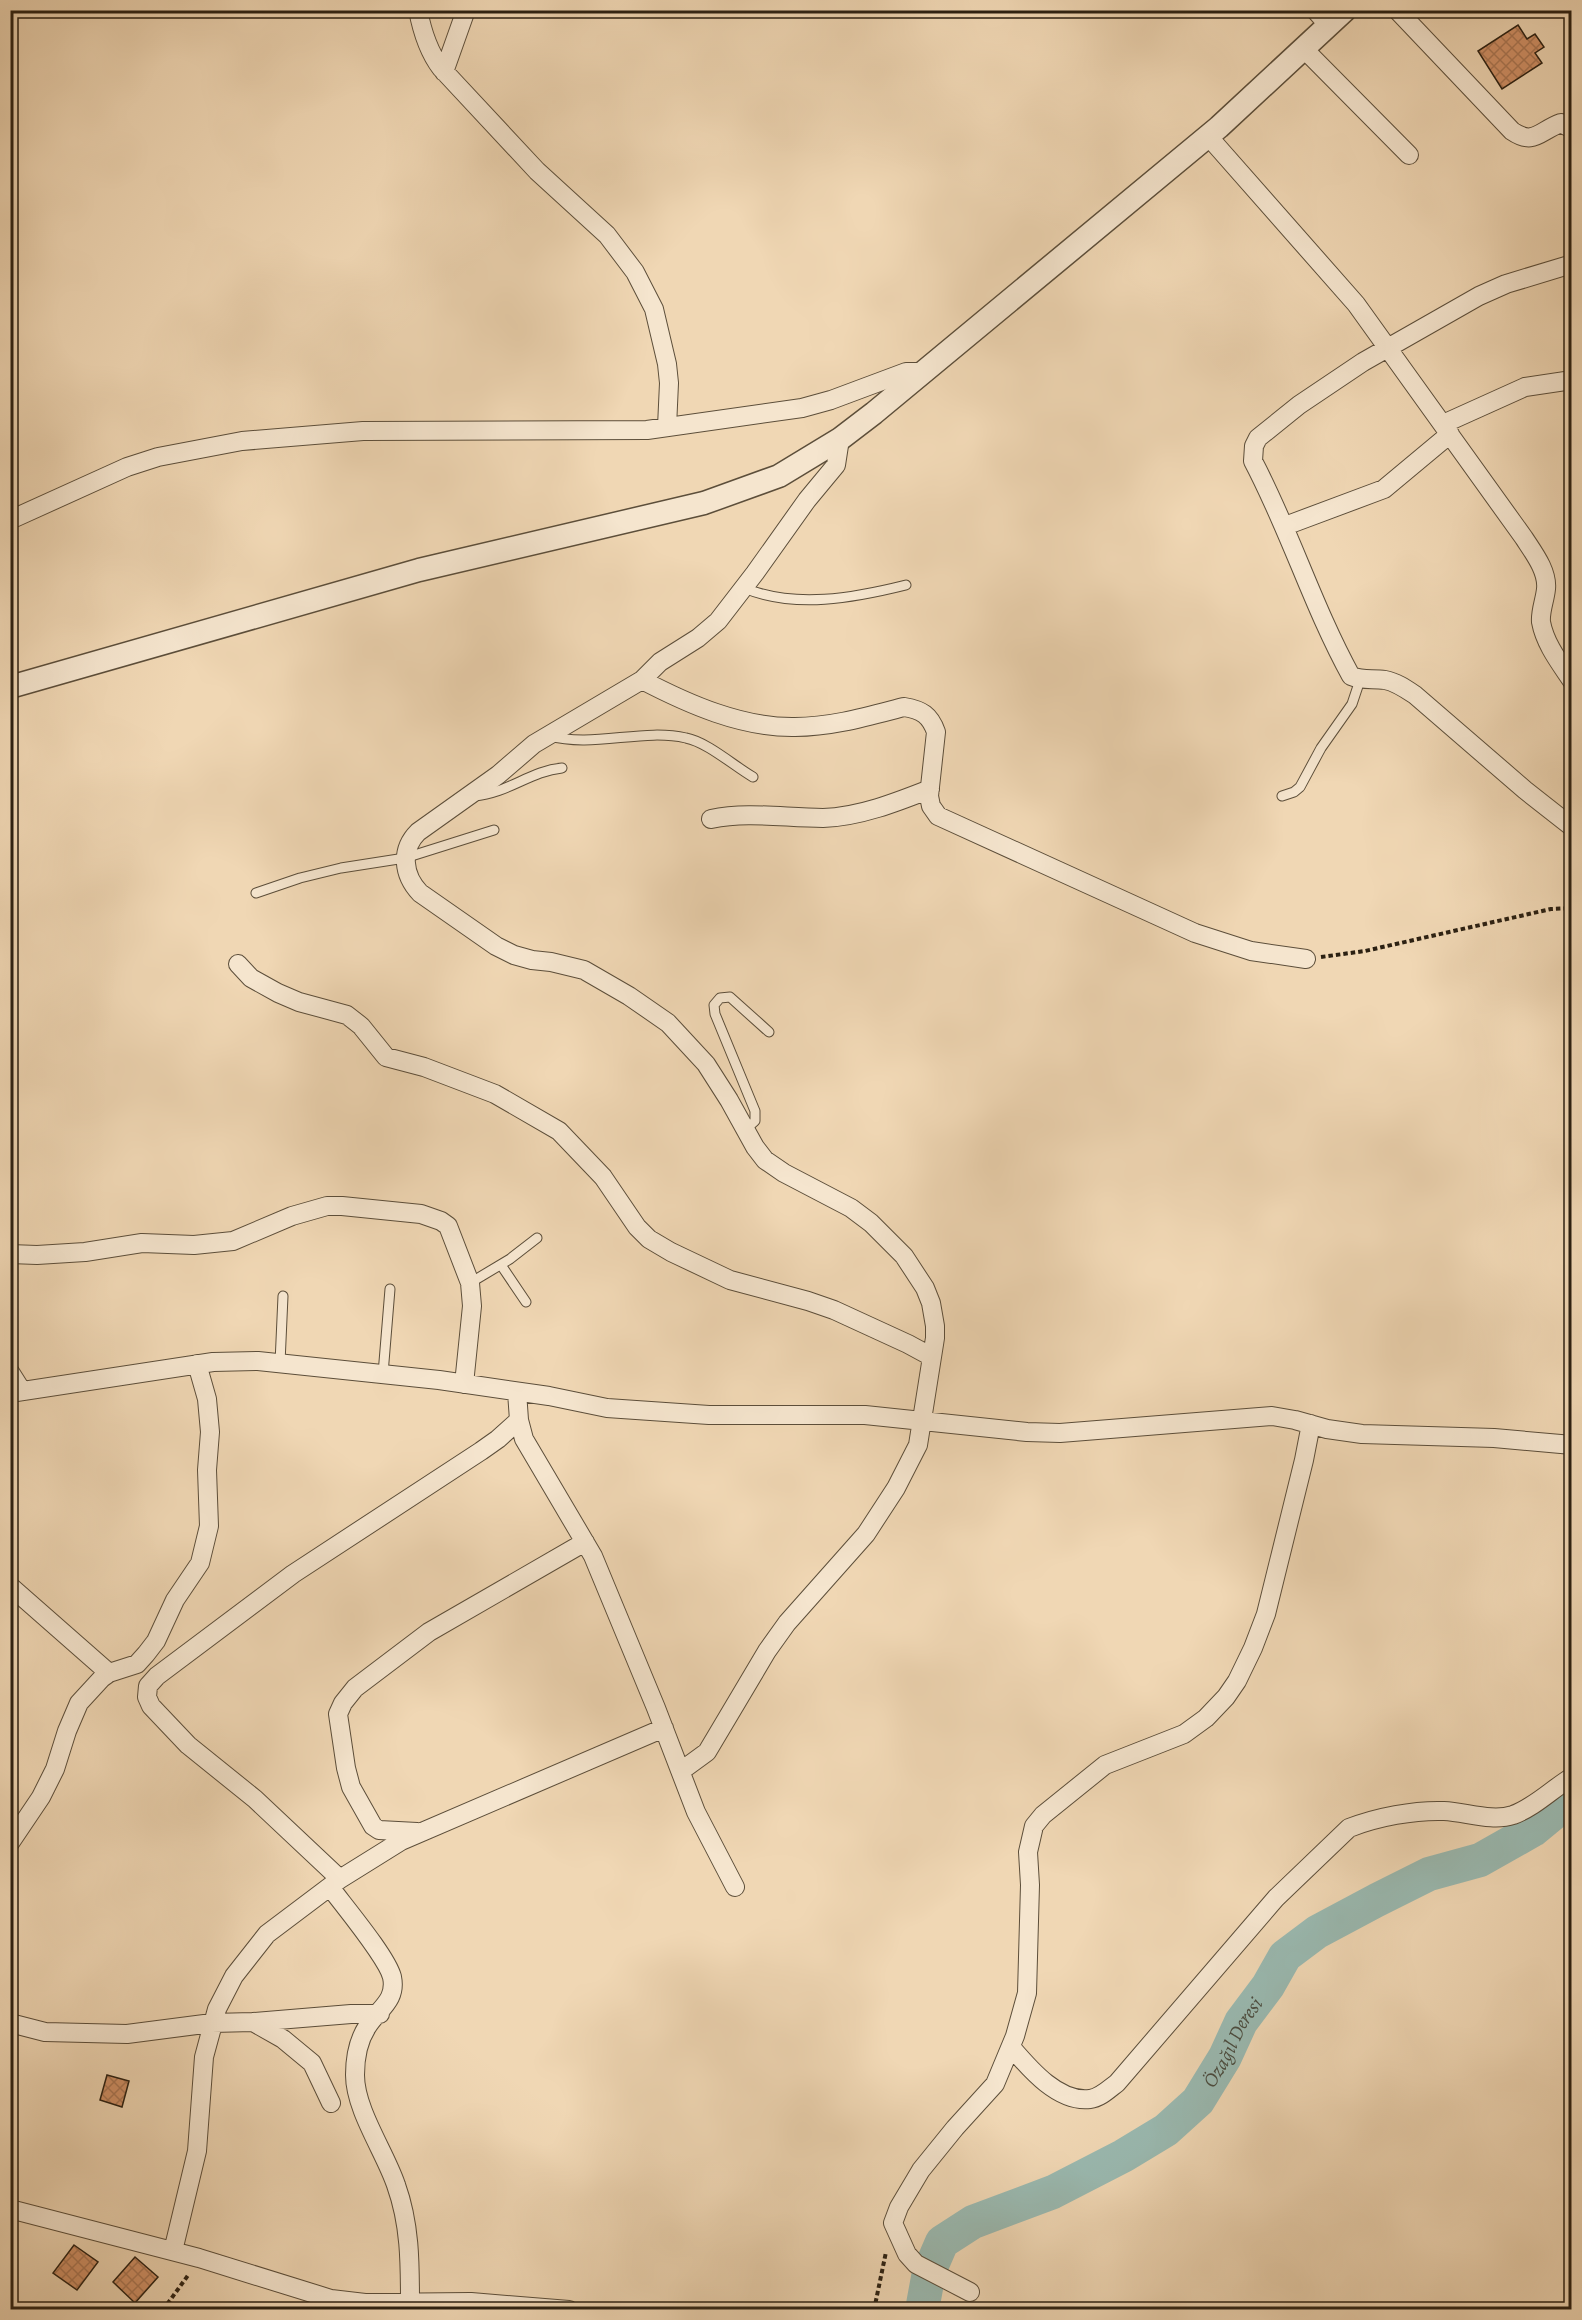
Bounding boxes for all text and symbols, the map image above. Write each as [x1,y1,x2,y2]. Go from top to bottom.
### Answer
water label: Özağıl Deresi [1196,1992,1269,2092]

